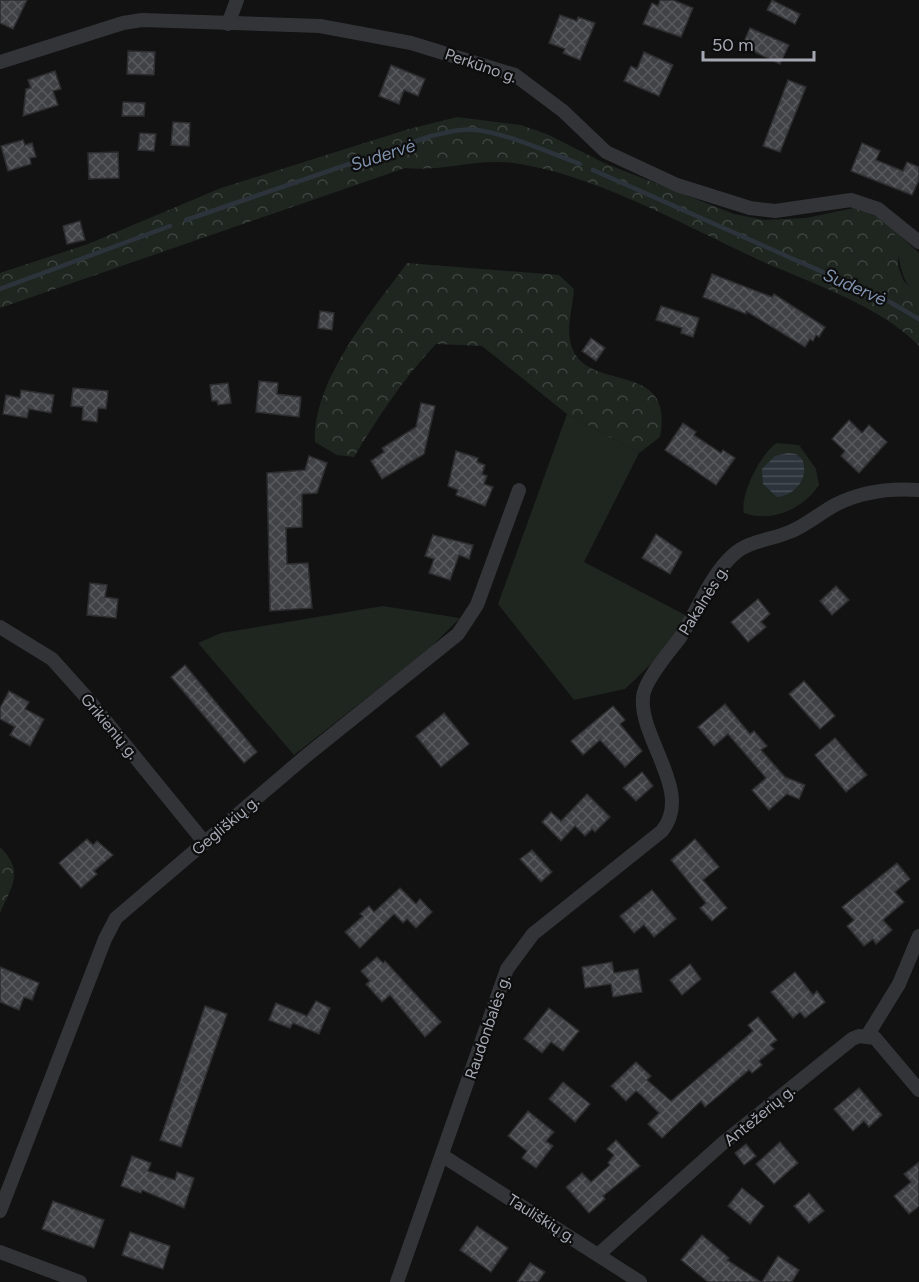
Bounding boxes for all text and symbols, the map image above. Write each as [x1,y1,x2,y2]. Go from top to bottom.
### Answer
scale bar [703,24,814,62]
text: 50 m [712,34,754,56]
street label: Perkūno g. [442,44,519,87]
water label: Sudervė [348,134,418,176]
water label: Sudervė [820,263,890,311]
street label: Pakalnės g. [675,562,732,639]
street label: Grikienių g. [77,690,143,763]
street label: Gegliškių g. [188,792,263,859]
street label: Raudonbalės g. [461,973,514,1082]
street label: Antežerių g. [720,1081,799,1150]
street label: Tauliškių g. [504,1190,579,1247]

